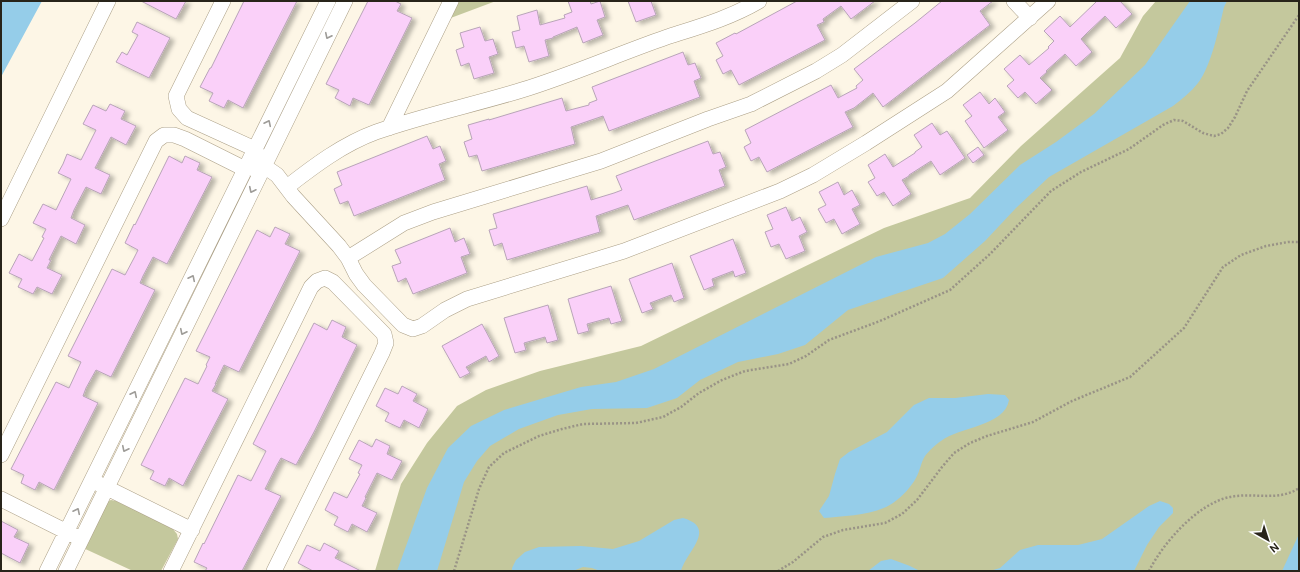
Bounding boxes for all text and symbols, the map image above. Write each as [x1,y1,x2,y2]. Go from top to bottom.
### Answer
one-way arrow [325,32,333,39]
one-way arrow [263,120,271,128]
one-way arrow [249,186,257,194]
one-way arrow [187,274,195,282]
one-way arrow [180,328,188,336]
one-way arrow [129,391,137,399]
one-way arrow [122,445,130,452]
one-way arrow [72,508,80,515]
north arrow [1248,520,1288,560]
text: N [1267,540,1282,556]

